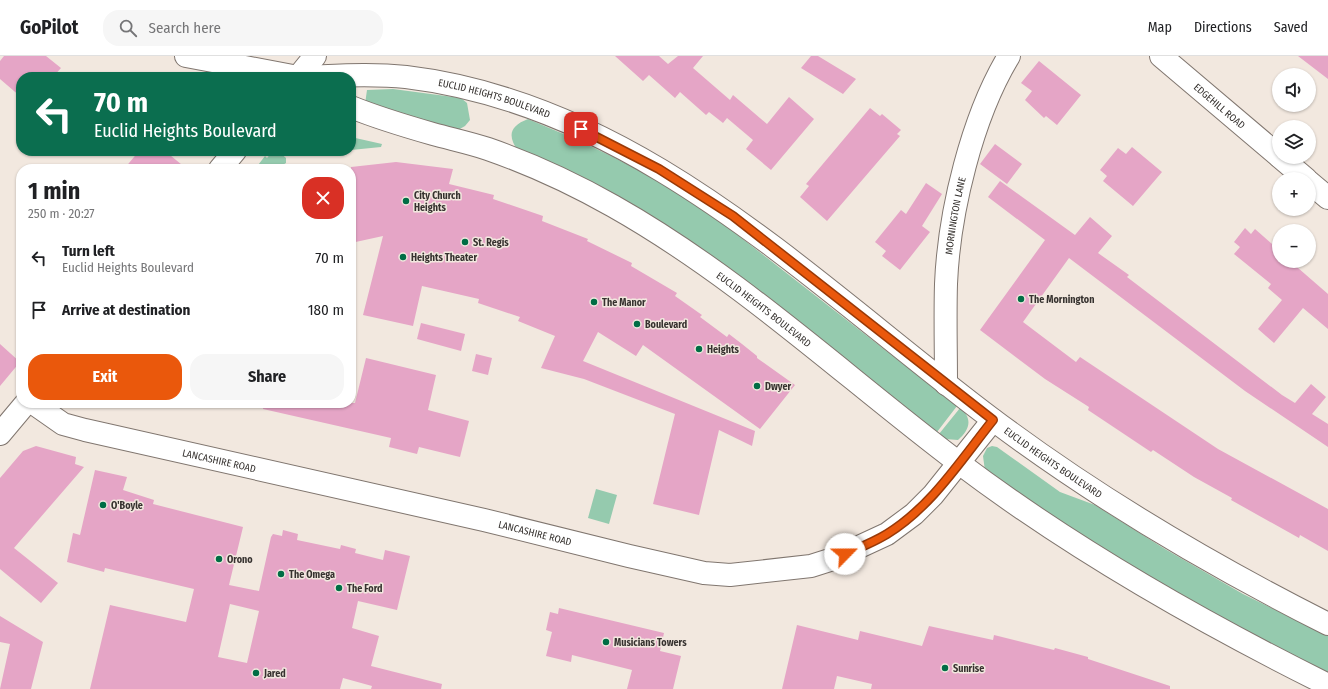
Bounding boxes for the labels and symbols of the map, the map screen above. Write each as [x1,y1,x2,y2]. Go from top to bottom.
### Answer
street label: EUCLID HEIGHTS BOULEVARD [437,77,552,121]
street label: EDGEHILL ROAD [1191,81,1247,132]
pin [564,112,598,146]
street label: MORNINGTON LANE [943,176,969,255]
place label: City Church Heights [414,190,461,214]
marker: City Church Heights [401,196,411,206]
marker: St. Regis [460,237,470,247]
place label: St. Regis [473,237,509,249]
marker: Heights Theater [398,252,408,262]
place label: Heights Theater [411,252,477,264]
street label: EUCLID HEIGHTS BOULEVARD [714,270,813,350]
marker: The Mornington [1016,294,1026,304]
place label: The Mornington [1029,294,1094,306]
marker: The Manor [589,297,599,307]
place label: The Manor [602,297,646,309]
marker: Boulevard [632,319,642,329]
place label: Boulevard [645,319,687,331]
marker: Heights [694,344,704,354]
place label: Heights [707,344,739,356]
marker: Dwyer [752,381,762,391]
place label: Dwyer [765,381,792,393]
street label: EUCLID HEIGHTS BOULEVARD [1001,425,1104,501]
street label: LANCASHIRE ROAD [181,447,257,475]
marker: O'Boyle [98,500,108,510]
place label: O'Boyle [111,500,143,512]
street label: LANCASHIRE ROAD [497,519,573,549]
position arrow [824,533,866,575]
marker: Orono [214,554,224,564]
place label: Orono [227,554,253,566]
marker: The Omega [276,569,286,579]
place label: The Omega [289,569,335,581]
marker: The Ford [334,583,344,593]
place label: The Ford [347,583,383,595]
marker: Musicians Towers [601,637,611,647]
place label: Musicians Towers [614,637,687,649]
marker: Sunrise [940,663,950,673]
place label: Sunrise [953,663,984,675]
marker: Jared [251,668,261,678]
place label: Jared [263,668,286,680]

